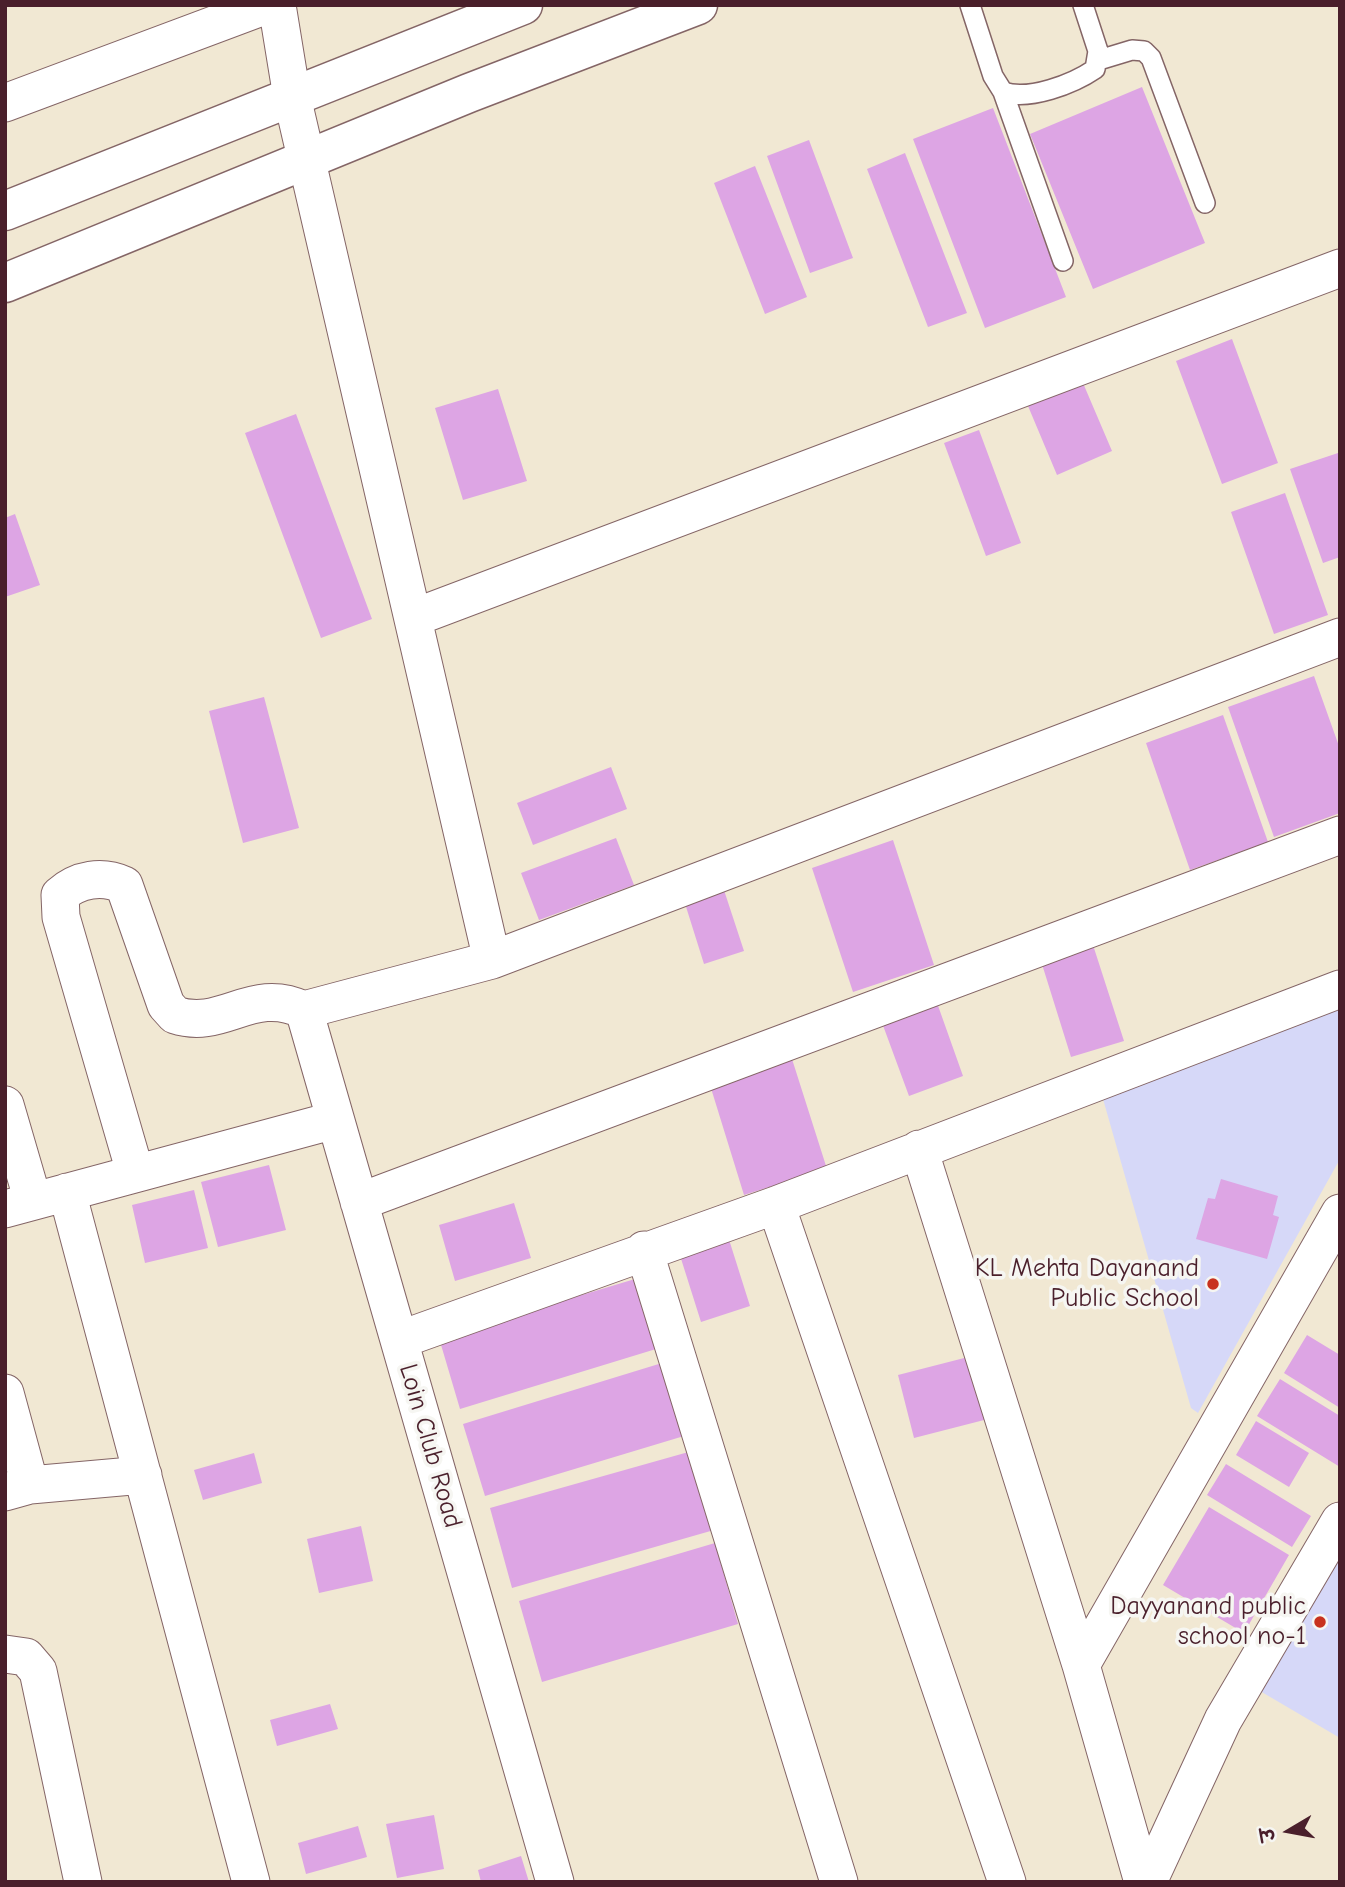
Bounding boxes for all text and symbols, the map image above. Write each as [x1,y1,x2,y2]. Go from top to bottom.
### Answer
place label: KL Mehta Dayanand Public School [975,1253,1199,1314]
marker: KL Mehta Dayanand Public School [1205,1276,1221,1292]
street label: Loin Club Road [392,1360,468,1532]
place label: Dayyanand public school no-1 [1110,1591,1306,1652]
marker: Dayyanand public school no-1 [1312,1614,1328,1630]
north arrow [1254,1796,1324,1866]
text: उ [1256,1827,1280,1843]

